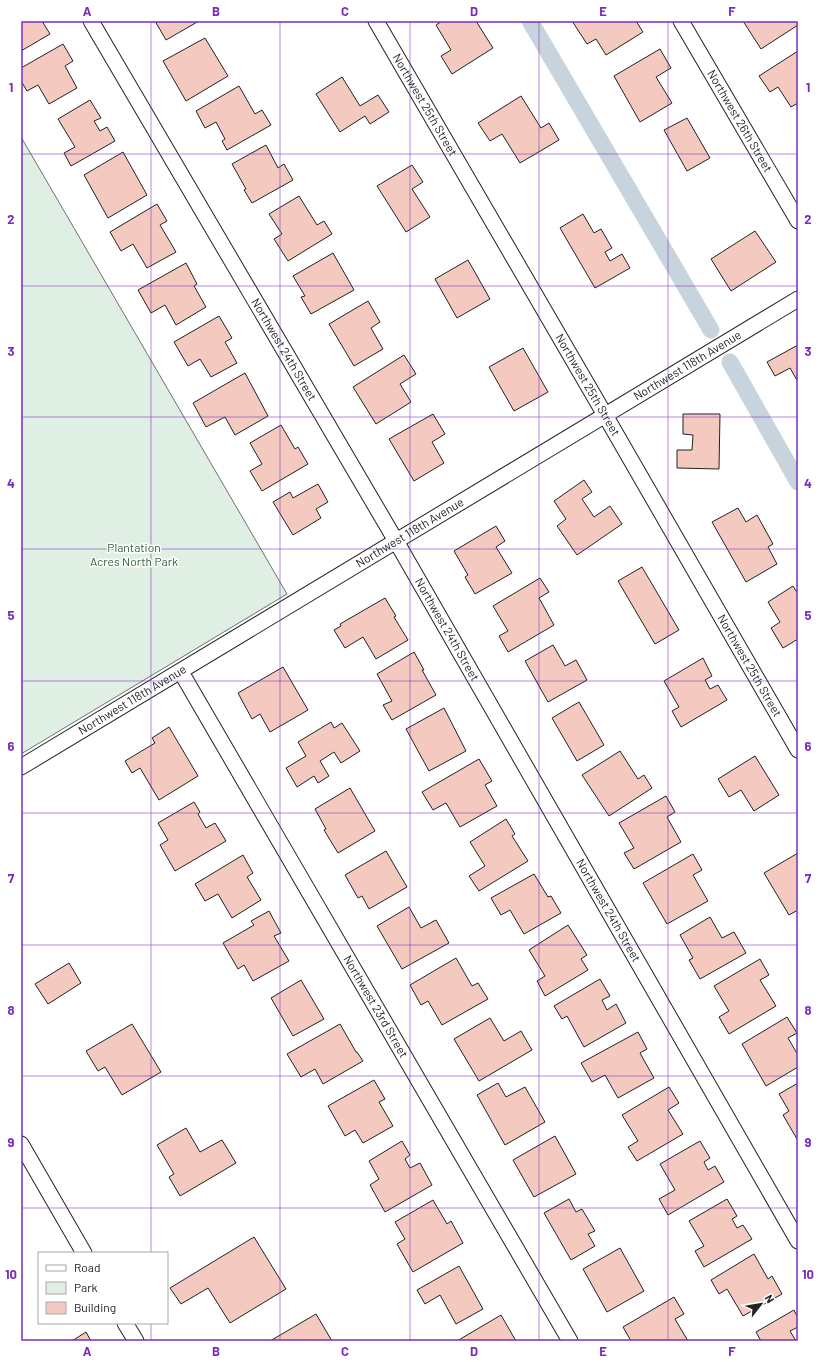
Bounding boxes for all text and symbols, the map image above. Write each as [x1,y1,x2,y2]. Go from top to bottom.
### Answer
text: A [83,3,92,19]
text: B [212,3,220,19]
text: C [341,3,349,19]
text: D [470,3,478,19]
text: E [599,3,607,19]
text: F [728,3,736,19]
street label: Northwest 25th Street [390,51,461,158]
street label: Northwest 26th Street [705,67,776,174]
text: 1 [9,79,13,95]
text: 1 [806,79,810,95]
text: 2 [7,211,15,227]
text: 2 [804,211,812,227]
street label: Northwest 24th Street [249,295,320,403]
street label: Northwest 118th Avenue [630,327,743,403]
street label: Northwest 25th Street [553,331,624,438]
text: 3 [7,343,15,359]
text: 3 [804,343,812,359]
text: 4 [7,475,15,491]
text: 4 [804,475,812,491]
street label: Northwest 118th Avenue [353,494,466,570]
park label: Plantation Acres North Park [90,540,178,568]
street label: Northwest 24th Street [413,575,483,683]
text: 5 [7,607,15,623]
text: 5 [804,607,812,623]
street label: Northwest 25th Street [715,611,785,719]
street label: Northwest 118th Avenue [75,661,188,737]
text: 6 [8,738,15,754]
text: 6 [805,738,812,754]
street label: Northwest 24th Street [574,856,644,964]
text: 7 [8,870,15,886]
text: 7 [805,870,812,886]
street label: Northwest 23rd Street [341,952,412,1060]
text: 8 [7,1002,15,1018]
text: 8 [804,1002,812,1018]
text: 9 [8,1134,15,1150]
text: 9 [805,1134,812,1150]
legend [38,1252,168,1324]
text: Road [74,1260,101,1274]
text: 10 [5,1266,17,1282]
text: 10 [802,1266,814,1282]
text: Park [74,1280,98,1294]
north arrow [741,1284,781,1324]
text: N [763,1292,777,1305]
text: Building [74,1300,116,1314]
text: A [83,1343,92,1359]
text: B [212,1343,220,1359]
text: C [341,1343,349,1359]
text: D [470,1343,478,1359]
text: E [599,1343,607,1359]
text: F [728,1343,736,1359]

